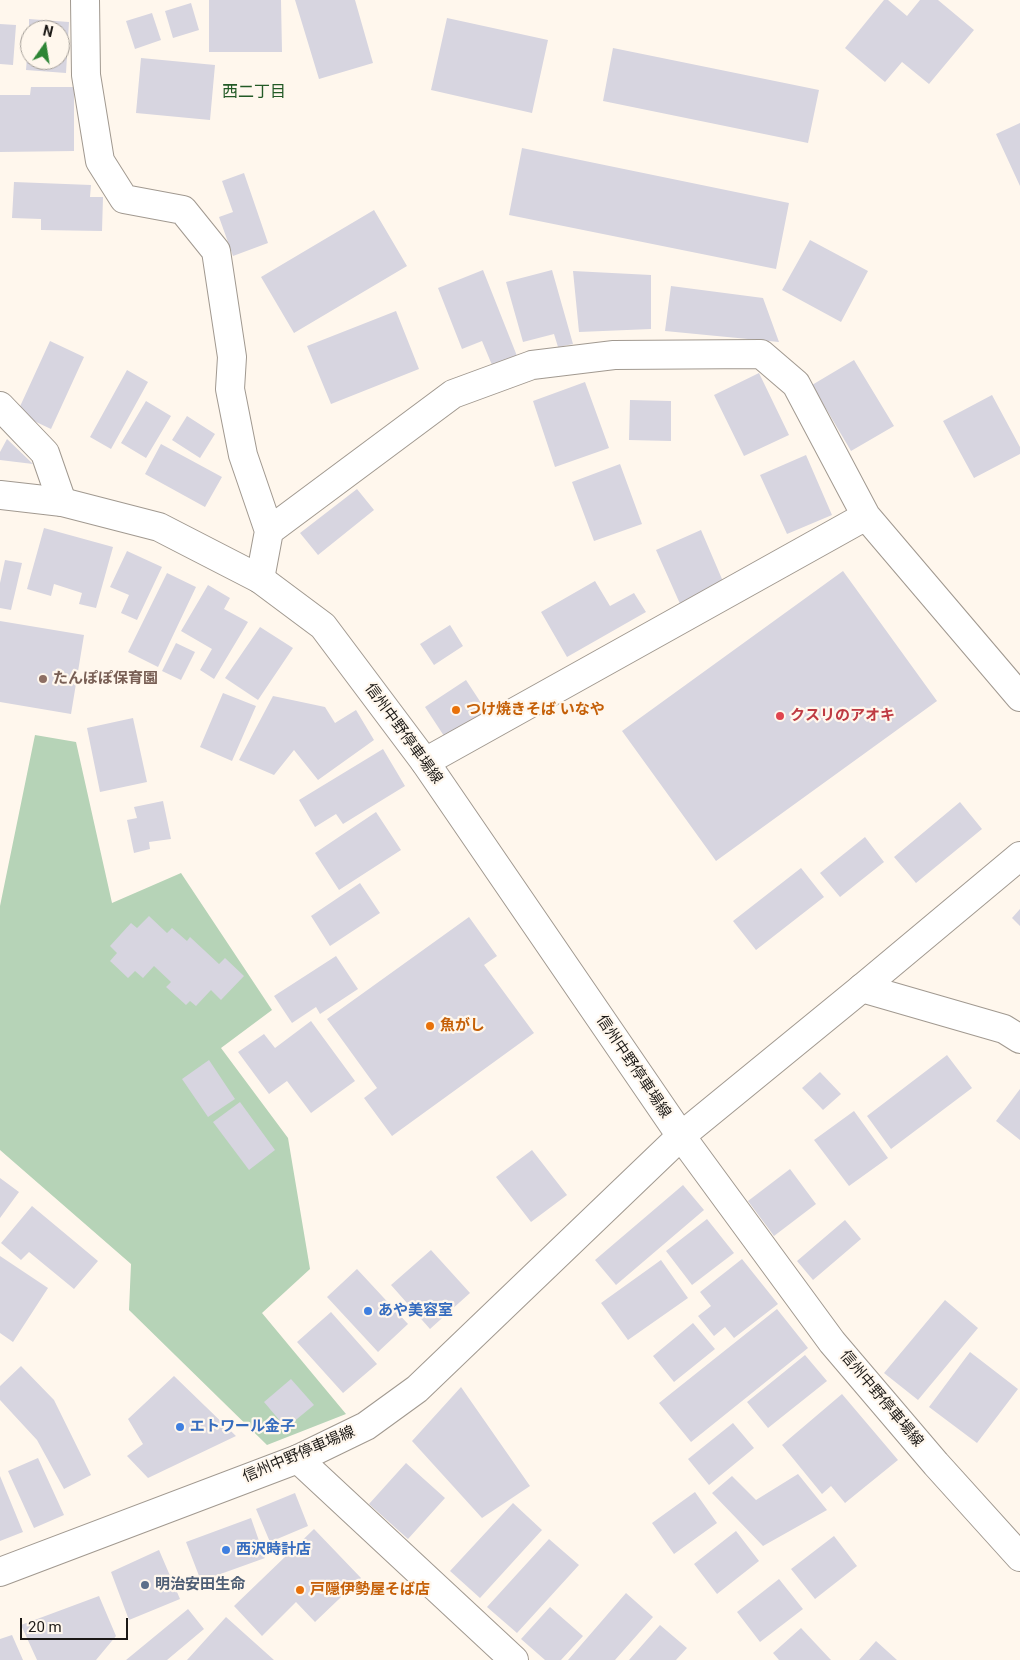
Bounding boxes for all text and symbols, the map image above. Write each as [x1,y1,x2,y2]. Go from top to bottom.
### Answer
north arrow [20,20,70,70]
text: N [42,22,55,40]
district label: 西二丁目 [222,83,286,103]
place label: たんぽぽ保育園 [53,670,158,688]
marker: たんぽぽ保育園 [37,673,49,685]
street label: 信州中野停車場線 [360,680,446,788]
place label: つけ焼きそば いなや [466,701,605,719]
marker: つけ焼きそば いなや [450,704,462,716]
place label: クスリのアオキ [790,707,895,725]
marker: クスリのアオキ [774,710,786,722]
street label: 信州中野停車場線 [592,1012,674,1122]
place label: 魚がし [440,1017,485,1035]
marker: 魚がし [424,1020,436,1032]
place label: あや美容室 [378,1302,453,1320]
marker: あや美容室 [362,1305,374,1317]
street label: 信州中野停車場線 [836,1347,926,1451]
place label: エトワール金子 [190,1418,295,1436]
marker: エトワール金子 [174,1421,186,1433]
street label: 信州中野停車場線 [240,1423,358,1487]
place label: 西沢時計店 [236,1541,311,1559]
marker: 西沢時計店 [220,1544,232,1556]
place label: 明治安田生命 [155,1576,245,1594]
marker: 明治安田生命 [139,1579,151,1591]
place label: 戸隠伊勢屋そば店 [310,1581,430,1599]
marker: 戸隠伊勢屋そば店 [294,1584,306,1596]
scale bar [22,1608,130,1640]
text: 20 m [28,1618,62,1636]

